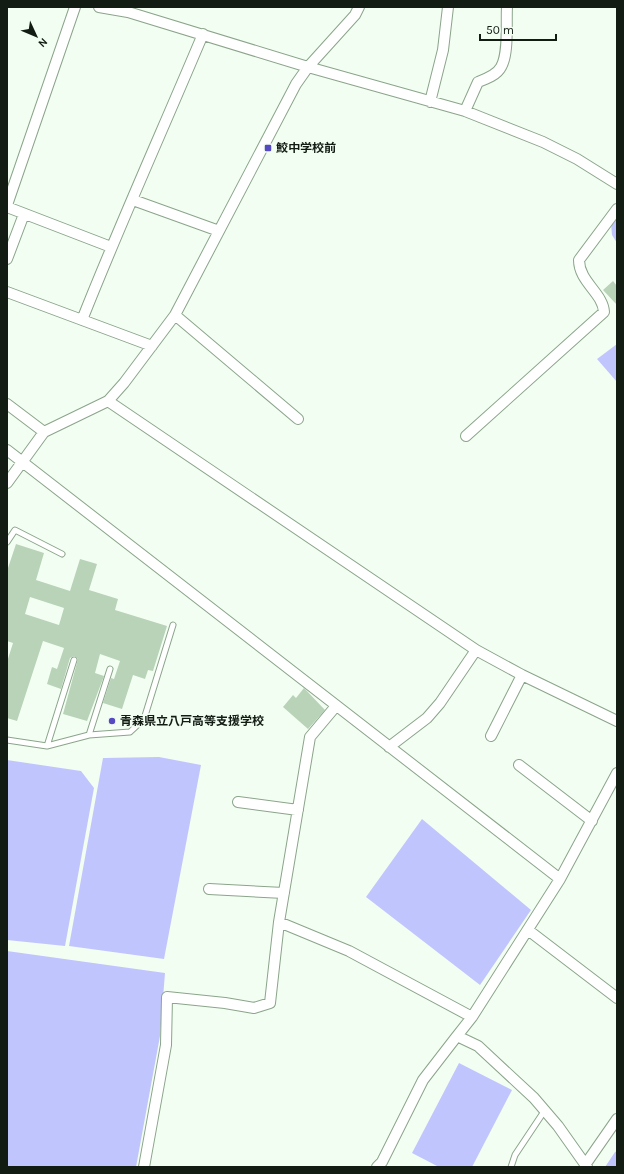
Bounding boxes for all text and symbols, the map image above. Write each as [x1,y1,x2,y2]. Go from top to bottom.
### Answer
north arrow [16,16,56,56]
scale bar [480,16,556,42]
text: 50 m [486,23,514,37]
text: N [35,35,50,50]
place label: 鮫中学校前 [276,141,336,155]
marker: 鮫中学校前 [263,143,273,153]
place label: 青森県立八戸高等支援学校 [120,714,264,728]
marker: 青森県立八戸高等支援学校 [107,716,117,726]

